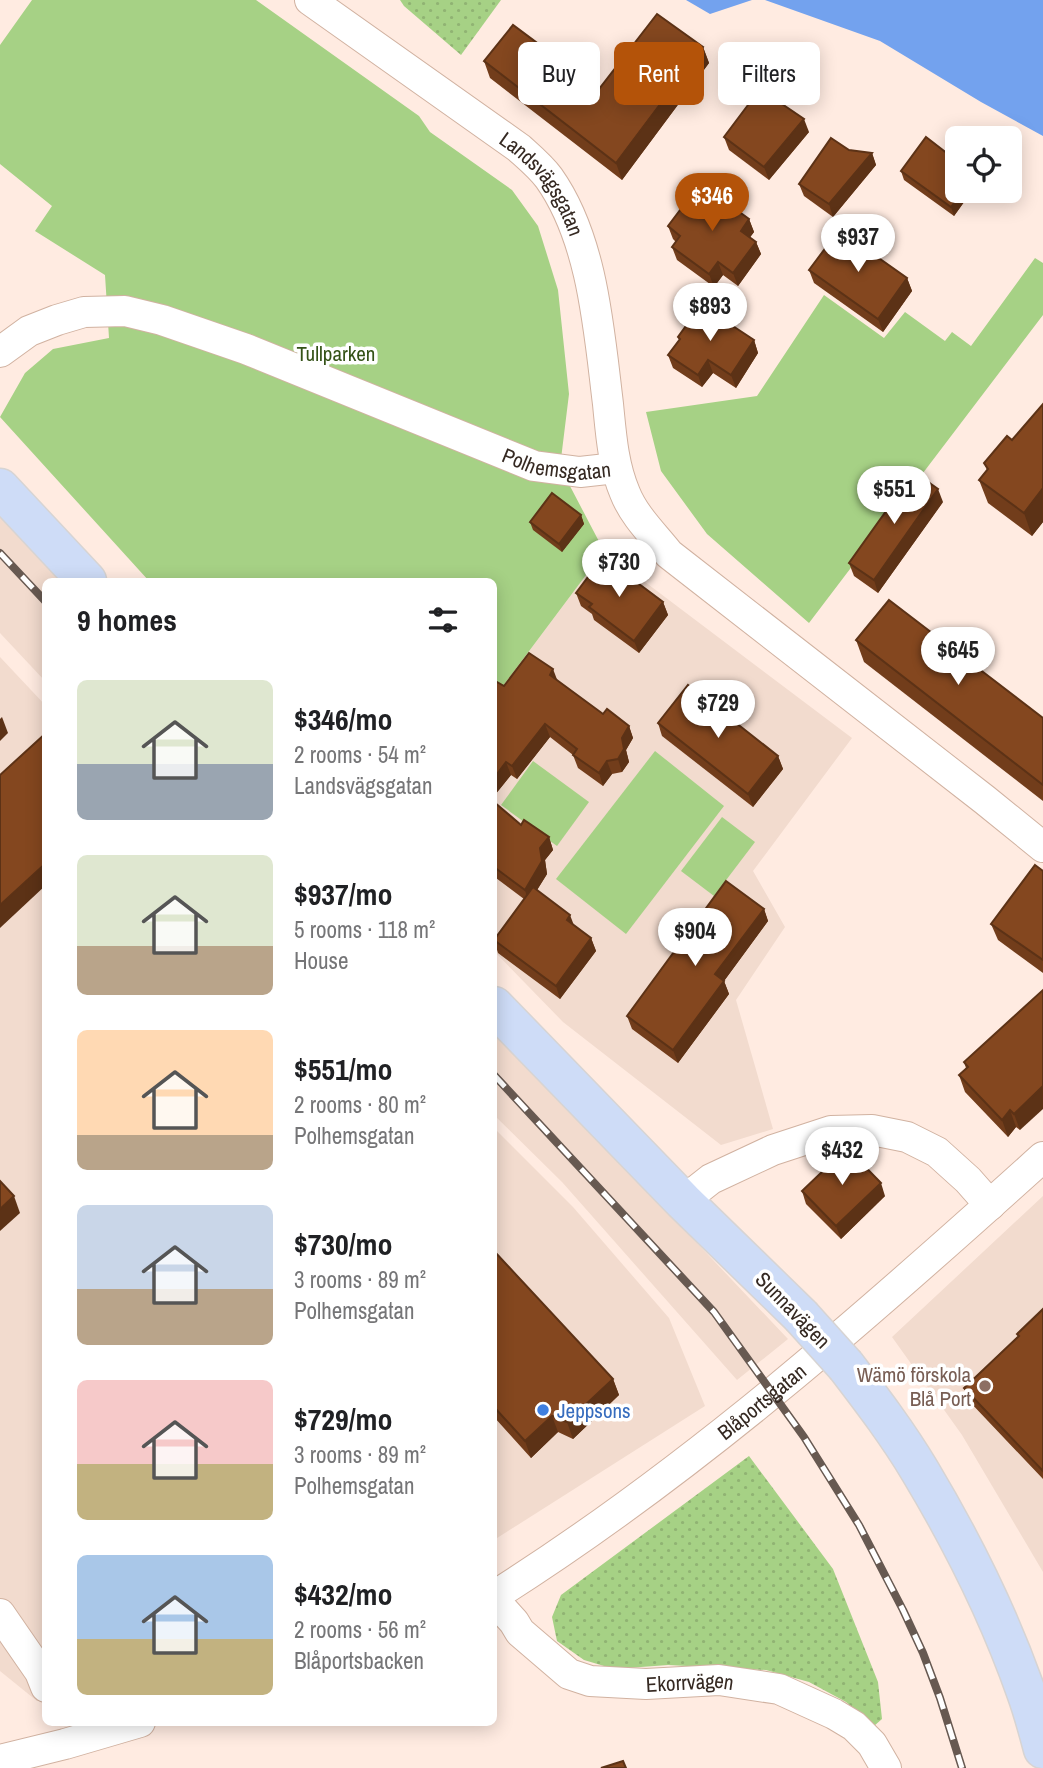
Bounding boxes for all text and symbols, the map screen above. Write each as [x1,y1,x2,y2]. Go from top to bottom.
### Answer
chip: Buy [518,42,600,105]
chip: Rent [614,42,704,105]
chip: Filters [718,42,820,105]
street label: Landsvägsgatan [494,124,591,240]
map controls [945,126,1022,203]
button: locate [945,126,1022,203]
pin: $346 [671,174,753,233]
text: $346 [691,180,733,211]
pin: $937 [817,215,899,274]
text: $937 [837,221,879,252]
pin: $893 [669,284,751,343]
text: $893 [689,290,731,321]
park label: Tullparken [297,339,375,368]
street label: Polhemsgatan [498,440,612,487]
pin: $551 [853,466,935,526]
text: $551 [873,473,915,504]
pin: $730 [578,540,660,599]
text: $730 [598,546,640,577]
text: 9 homes [77,600,177,640]
icon: filters [424,601,462,639]
pin: $645 [917,628,999,687]
text: $645 [937,634,979,665]
pin: $729 [677,680,759,740]
text: $729 [697,687,739,718]
text: $346/mo [294,699,392,739]
icon: home [133,708,217,792]
text: 2 rooms · 54 m² [294,739,426,770]
text: Landsvägsgatan [294,770,432,801]
text: $937/mo [294,874,392,914]
icon: home [133,883,217,967]
pin: $904 [654,908,736,968]
text: 5 rooms · 118 m² [294,914,435,945]
text: $904 [674,915,716,946]
text: House [294,945,349,976]
text: $551/mo [294,1049,392,1089]
icon: home [133,1058,217,1142]
text: 2 rooms · 80 m² [294,1089,426,1120]
text: Polhemsgatan [294,1120,415,1151]
pin: $432 [801,1128,883,1187]
text: $432 [821,1134,863,1165]
text: $730/mo [294,1224,392,1264]
icon: home [133,1233,217,1317]
text: 3 rooms · 89 m² [294,1264,426,1295]
street label: Sunnavägen [749,1265,837,1355]
text: Polhemsgatan [294,1295,415,1326]
street label: Blåportsgatan [711,1357,812,1446]
place label: Wämö förskola Blå Port [857,1360,971,1413]
marker: Wämö förskola Blå Port [977,1378,993,1394]
place label: Jeppsons [557,1396,631,1425]
text: $729/mo [294,1399,392,1439]
marker: Jeppsons [535,1402,551,1418]
icon: home [133,1408,217,1492]
text: 3 rooms · 89 m² [294,1439,426,1470]
text: Polhemsgatan [294,1470,415,1501]
text: $432/mo [294,1574,392,1614]
icon: home [133,1583,217,1667]
text: 2 rooms · 56 m² [294,1614,426,1645]
text: Blåportsbacken [294,1645,424,1676]
street label: Ekorrvägen [645,1665,736,1698]

